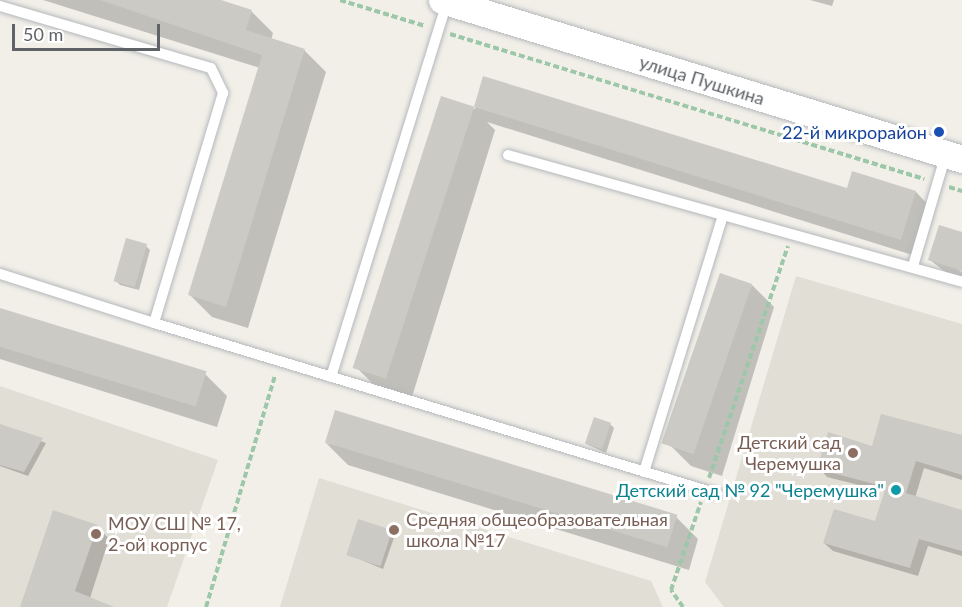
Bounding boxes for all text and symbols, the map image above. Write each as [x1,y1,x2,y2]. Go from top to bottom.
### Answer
scale bar [15,12,164,50]
text: 50 m [23,23,63,45]
street label: улица Пушкина [637,51,767,109]
place label: 22-й микрорайон [782,121,927,143]
marker: 22-й микрорайон [932,125,946,139]
place label: Детский сад Черемушка [737,432,841,474]
marker: Детский сад Черемушка [846,446,860,460]
place label: Детский сад № 92 "Черемушка" [616,479,884,501]
marker: Детский сад № 92 "Черемушка" [889,483,903,497]
place label: Средняя общеобразовательная школа №17 [406,509,668,552]
place label: МОУ СШ № 17, 2-ой корпус [108,513,241,556]
marker: Средняя общеобразовательная школа №17 [387,523,401,537]
marker: МОУ СШ № 17, 2-ой корпус [89,527,103,541]

